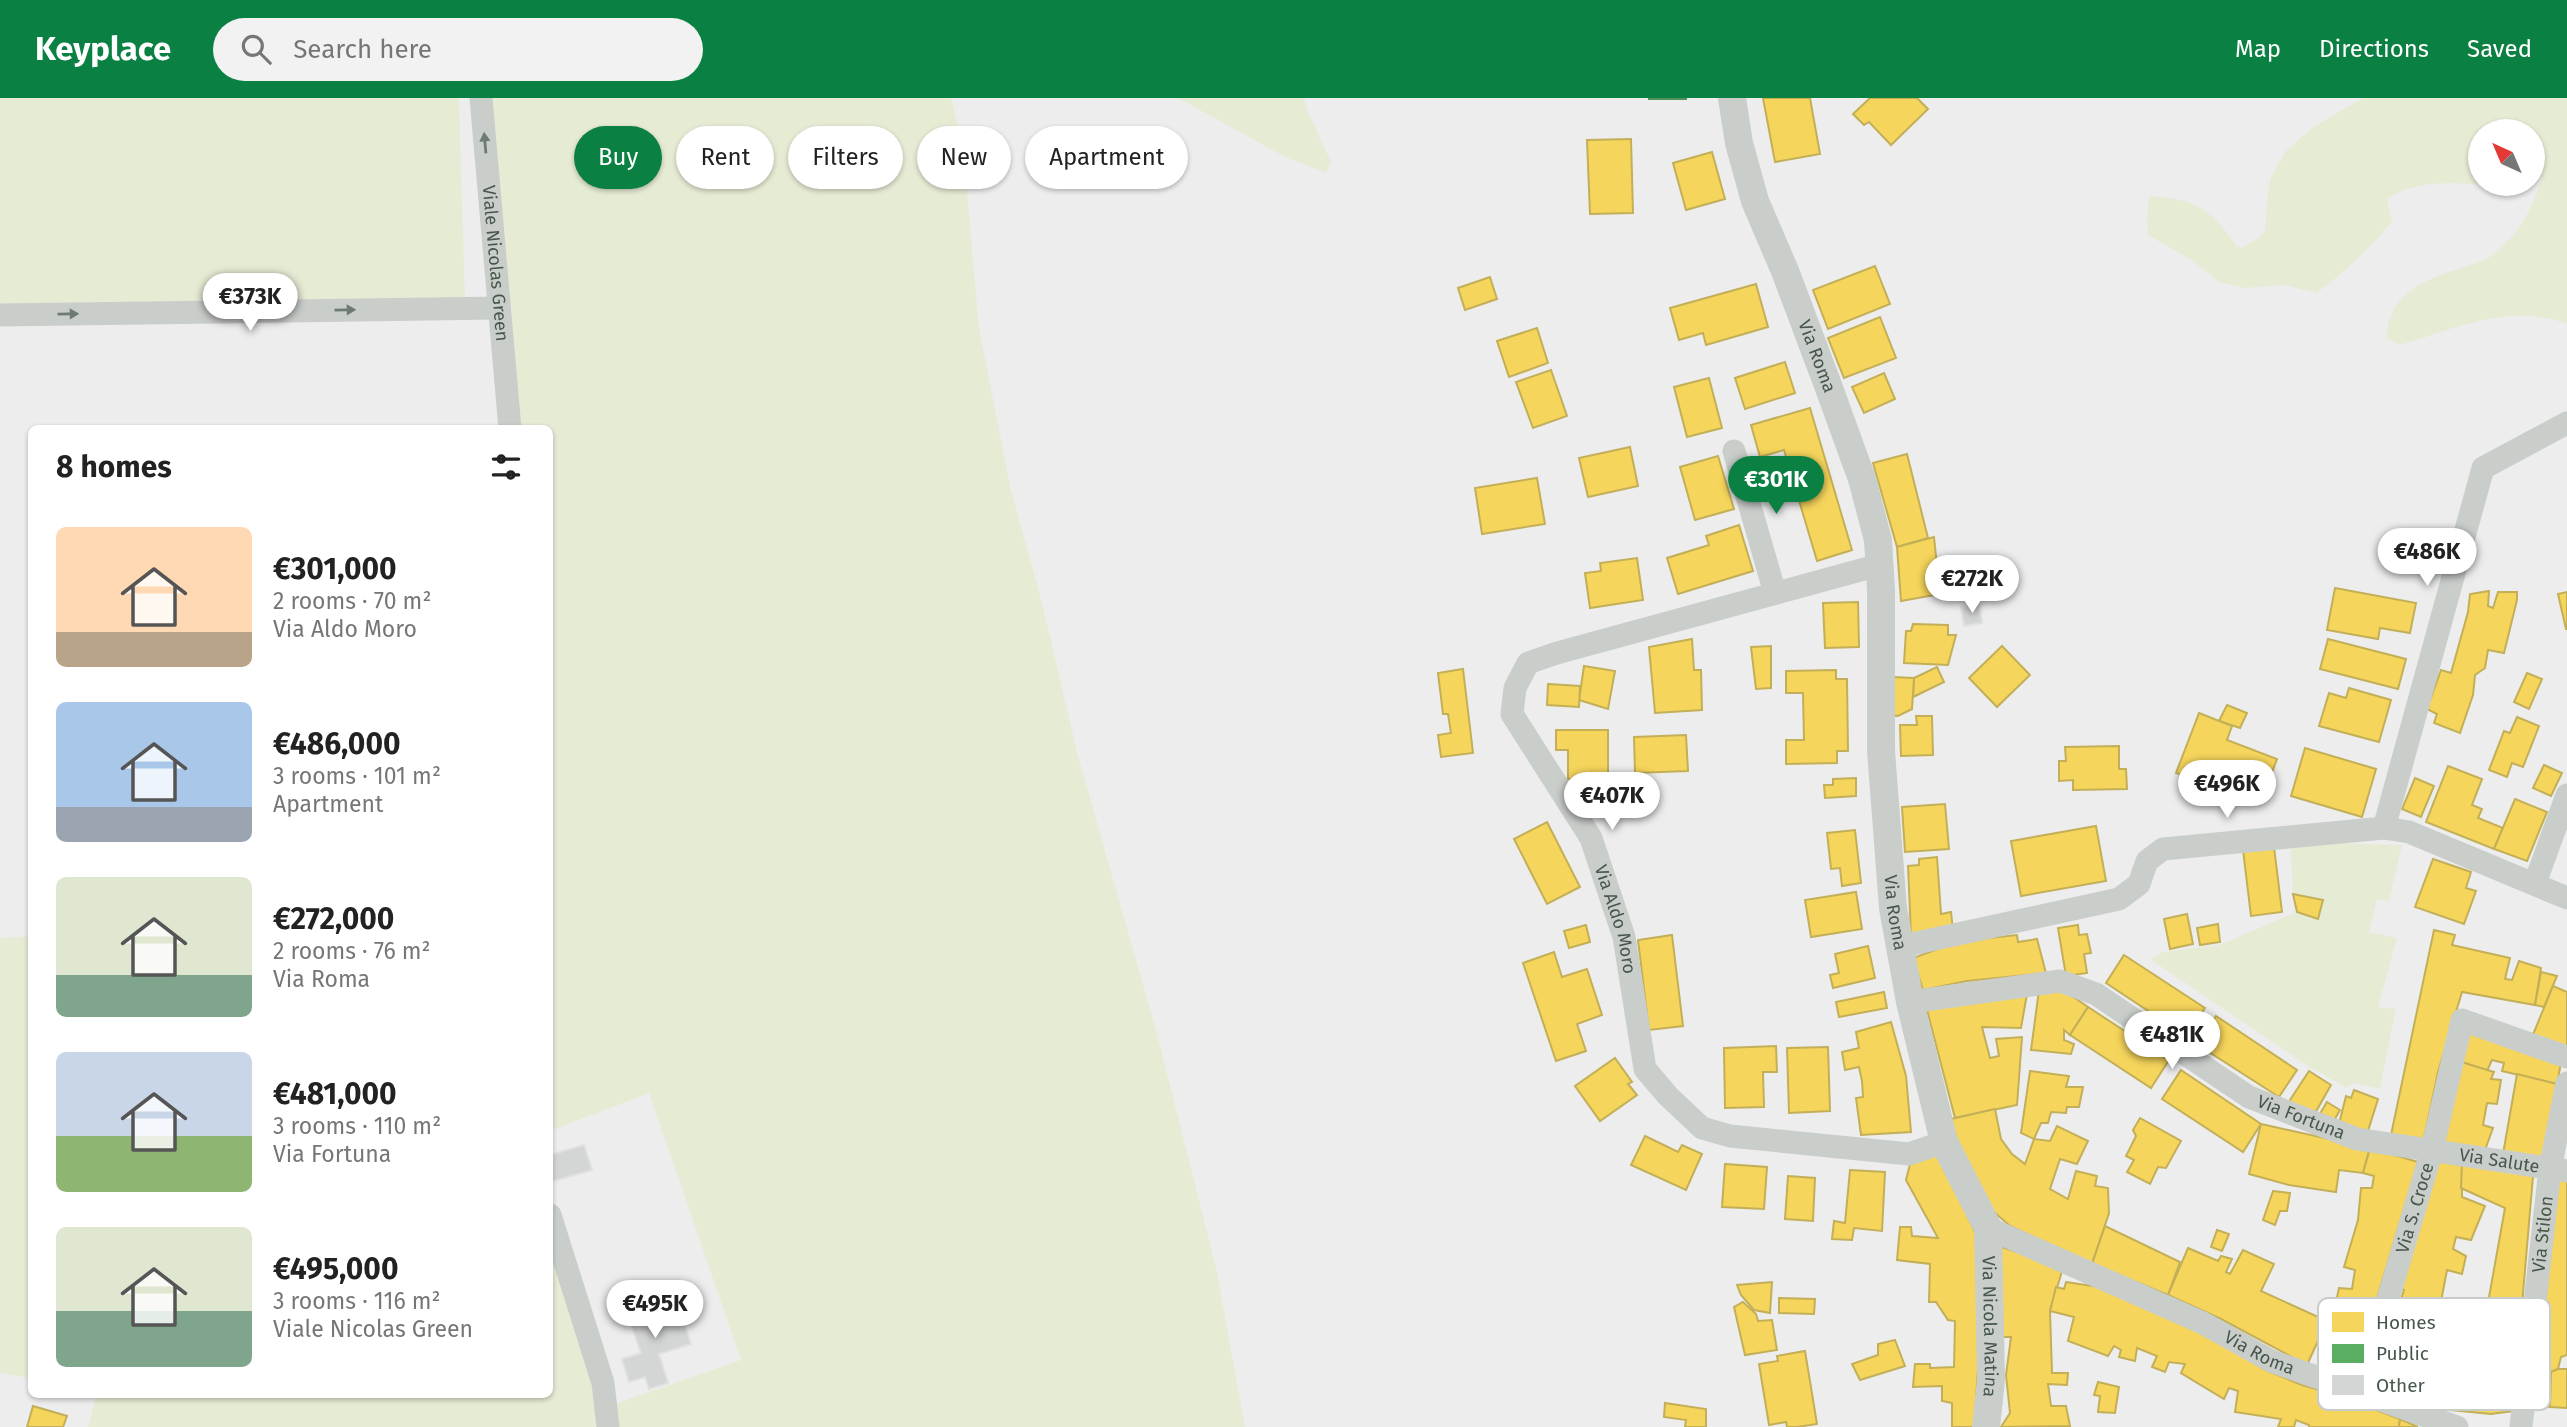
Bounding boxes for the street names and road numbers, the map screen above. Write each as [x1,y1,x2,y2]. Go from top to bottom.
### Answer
street label: Viale Nicolas Green [478,184,513,342]
street label: Via Roma [1793,317,1841,396]
street label: Via Aldo Moro [1590,862,1641,975]
street label: Via Roma [1879,874,1911,952]
street label: Via Fortuna [2254,1090,2348,1144]
street label: Via Salute [2458,1144,2541,1178]
street label: Via S. Croce [2391,1160,2439,1256]
street label: Via Stilon [2527,1195,2558,1274]
street label: Via Nicola Matina [1978,1256,2002,1398]
street label: Via Roma [2220,1326,2297,1379]

